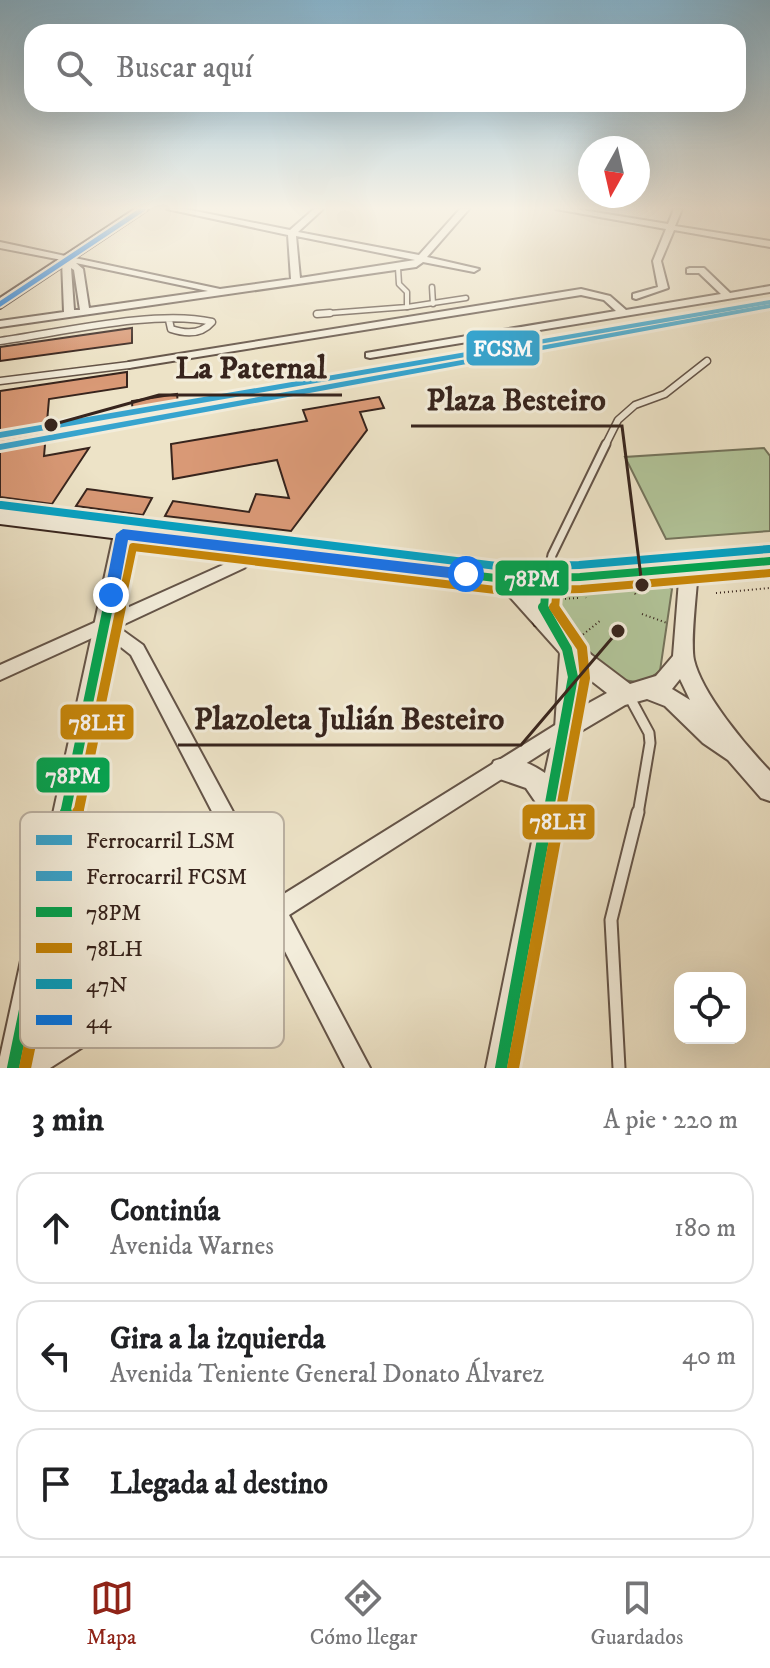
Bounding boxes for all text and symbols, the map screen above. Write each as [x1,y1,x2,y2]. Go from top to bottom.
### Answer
search box [24,24,746,112]
icon: search [52,46,96,90]
text: Buscar aquí [116,50,253,87]
north arrow [578,136,650,208]
line badge: FCSM [465,329,541,367]
text: FCSM [473,336,533,363]
callout: La Paternal [159,339,342,395]
text: La Paternal [175,349,327,389]
callout: Plaza Besteiro [411,370,622,426]
text: Plaza Besteiro [426,381,606,421]
route start [448,556,484,592]
line badge: 78PM [494,559,570,597]
text: 78PM [504,566,560,593]
route end [93,577,129,613]
callout: Plazoleta Julián Besteiro [178,689,521,745]
text: Plazoleta Julián Besteiro [194,700,504,740]
line badge: 78LH [59,703,135,741]
text: 78LH [69,710,125,737]
line badge: 78PM [35,756,111,794]
text: 78PM [45,763,101,790]
line badge: 78LH [521,803,596,841]
text: 78LH [530,809,586,836]
legend [20,812,284,1048]
text: Ferrocarril LSM [86,828,235,855]
text: Ferrocarril FCSM [86,864,247,891]
text: 78PM [86,900,141,927]
text: 78LH [86,936,143,963]
text: 47N [86,972,128,999]
map controls [674,972,746,1044]
button: locate [674,972,746,1044]
text: 44 [86,1008,113,1035]
text: 3 min [32,1099,104,1141]
text: A pie · 220 m [603,1104,738,1137]
text: Continúa [110,1193,220,1230]
icon: ahead [34,1206,78,1250]
text: 180 m [674,1212,736,1245]
text: Avenida Warnes [110,1230,274,1263]
text: Gira a la izquierda [110,1321,325,1358]
icon: left [34,1334,78,1378]
text: 40 m [682,1340,736,1373]
text: Avenida Teniente General Donato Álvarez [110,1358,544,1391]
icon: arrive [34,1462,78,1506]
text: Llegada al destino [110,1466,328,1503]
tab: Mapa [87,1576,136,1651]
tab: Cómo llegar [310,1576,417,1651]
tab: Guardados [591,1576,683,1651]

